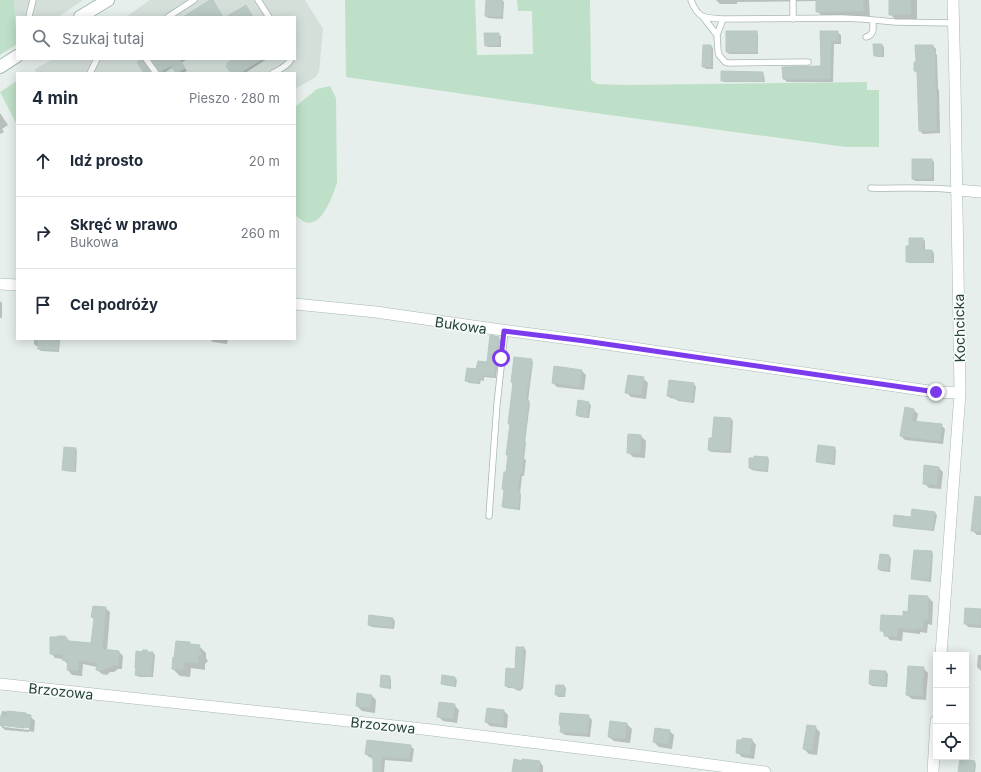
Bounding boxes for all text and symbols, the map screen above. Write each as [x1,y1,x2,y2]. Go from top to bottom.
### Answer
search box [16,16,296,60]
icon: search [30,27,52,49]
text: Szukaj tutaj [62,29,144,48]
text: 4 min [32,88,78,108]
text: Pieszo · 280 m [189,90,280,106]
icon: ahead [32,150,54,172]
text: Idź prosto [70,151,143,170]
text: 20 m [249,153,280,169]
text: Skręć w prawo [70,215,178,234]
icon: right [32,222,54,244]
text: 260 m [241,225,280,241]
text: Bukowa [70,234,119,250]
icon: arrive [32,294,54,316]
street label: Kochcicka [950,294,968,362]
text: Cel podróży [70,295,158,314]
street label: Bukowa [434,313,488,337]
route start [492,349,510,367]
route end [927,383,945,401]
map controls [933,652,969,760]
button: + [933,652,969,688]
street label: Brzozowa [28,679,94,703]
button: − [933,688,969,724]
street label: Brzozowa [350,713,416,737]
button: locate [933,724,969,760]

